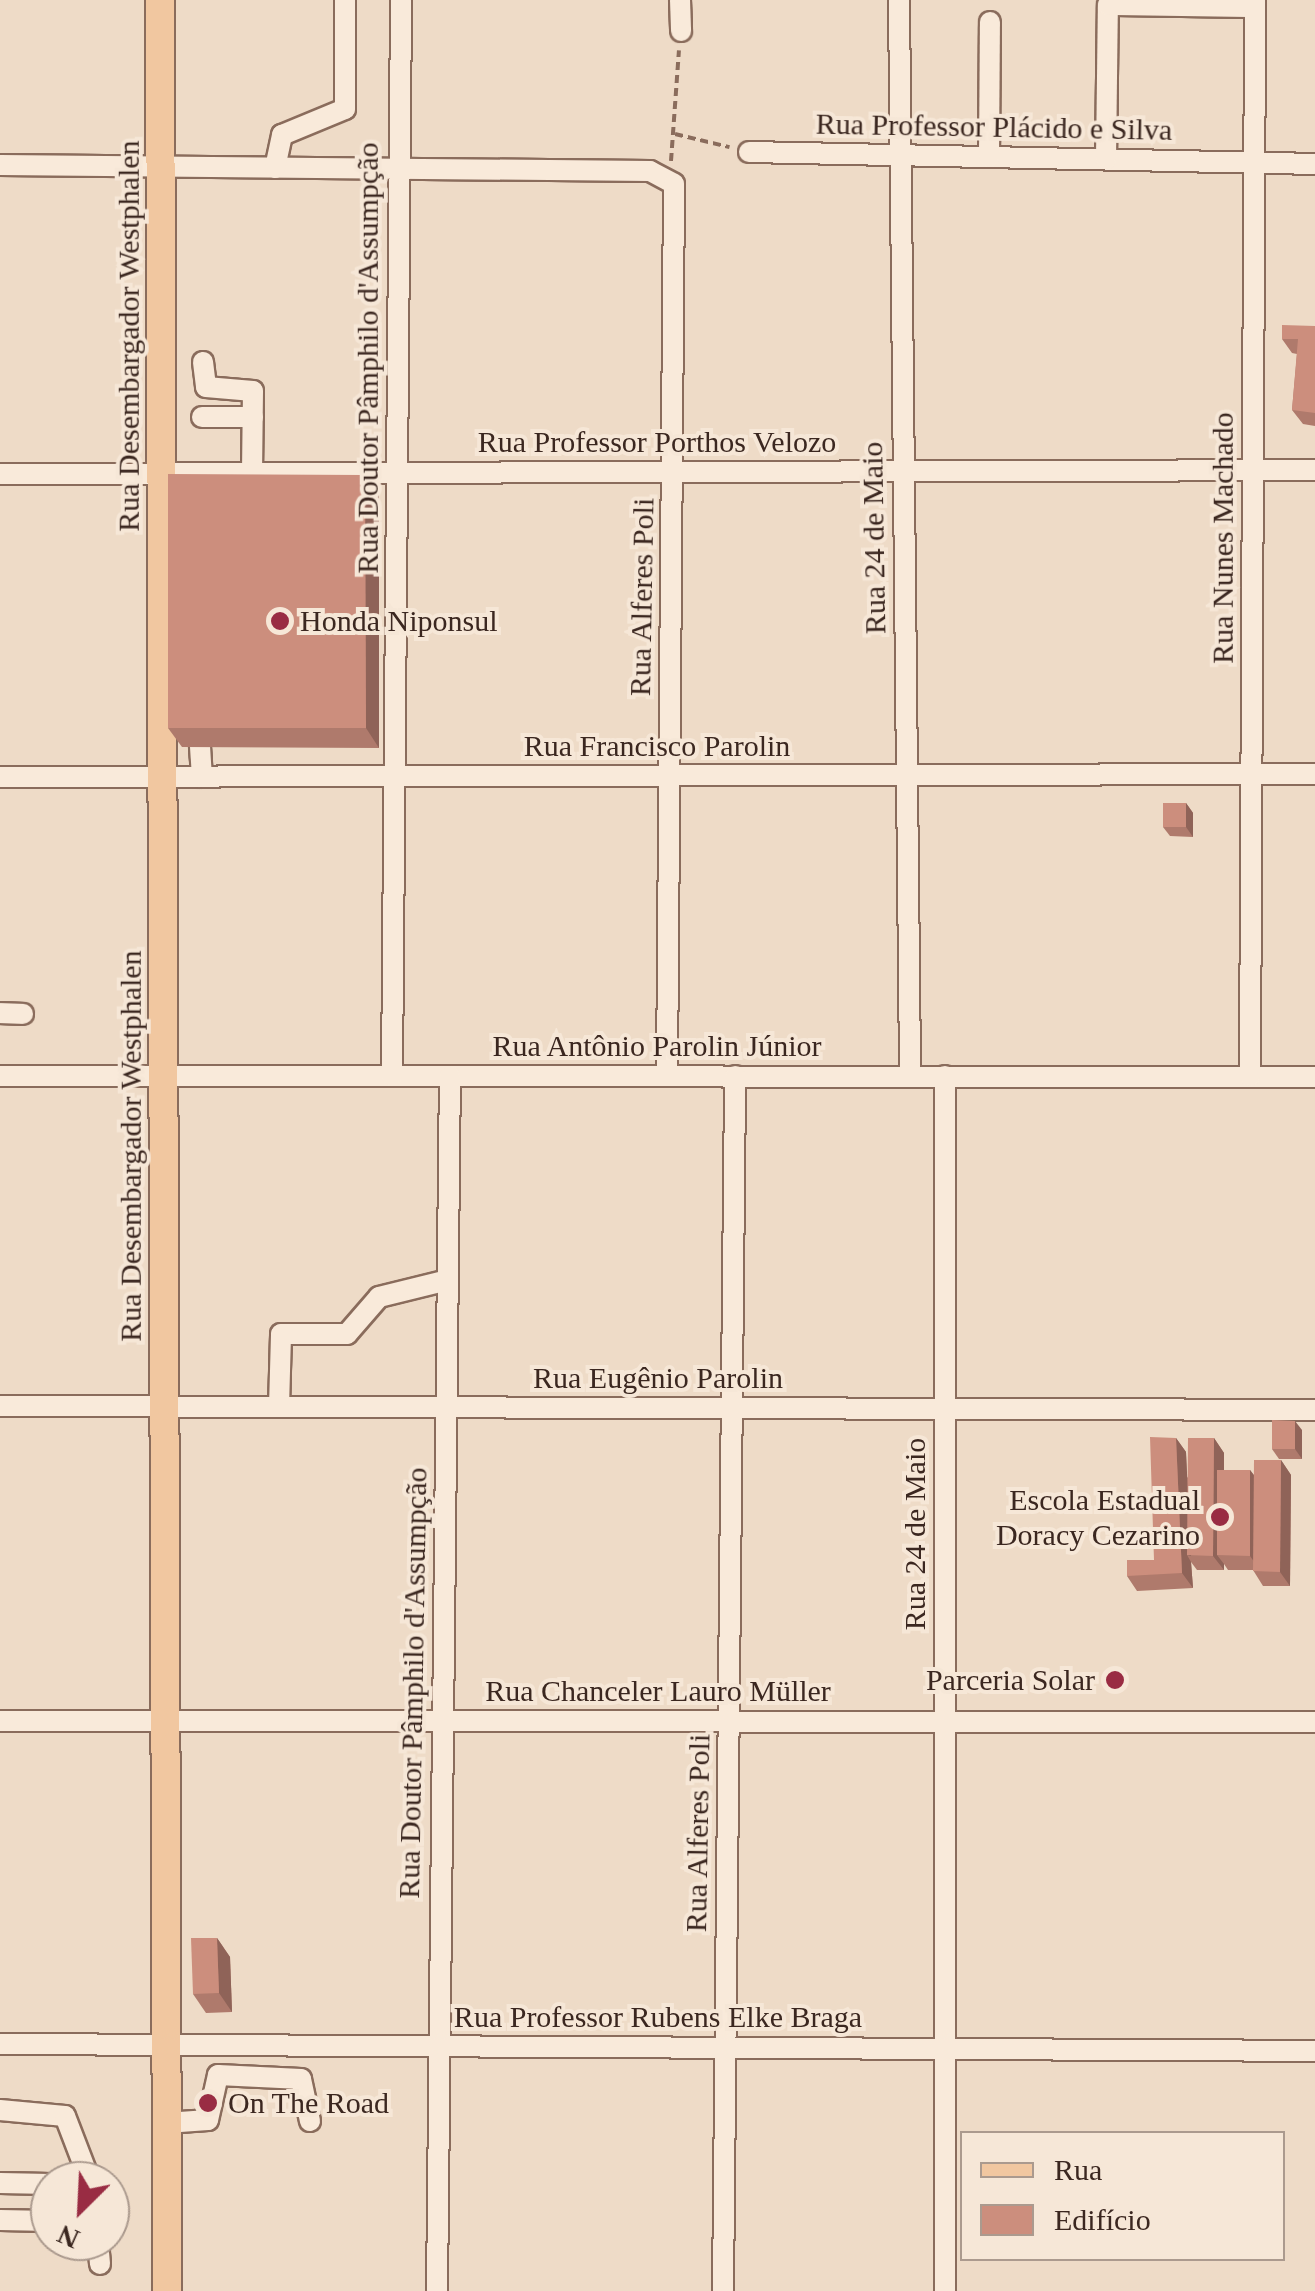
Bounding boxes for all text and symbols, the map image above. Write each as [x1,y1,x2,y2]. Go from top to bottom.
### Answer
street label: Rua Professor Plácido e Silva [815,106,1173,148]
street label: Rua Desembargador Westphalen [111,140,147,532]
street label: Rua Doutor Pâmphilo d'Assumpção [350,142,386,574]
street label: Rua Nunes Machado [1205,412,1241,664]
street label: Rua Professor Porthos Velozo [477,424,837,460]
street label: Rua 24 de Maio [854,441,894,635]
street label: Rua Alferes Poli [622,497,662,697]
place label: Honda Niponsul [300,603,497,639]
marker: Honda Niponsul [269,610,291,632]
street label: Rua Francisco Parolin [524,728,790,764]
street label: Rua Desembargador Westphalen [113,950,149,1342]
street label: Rua Antônio Parolin Júnior [492,1028,822,1064]
street label: Rua Eugênio Parolin [533,1360,783,1396]
street label: Rua 24 de Maio [897,1438,933,1630]
street label: Rua Doutor Pâmphilo d'Assumpção [391,1467,435,1899]
place label: Escola Estadual Doracy Cezarino [996,1482,1200,1552]
marker: Escola Estadual Doracy Cezarino [1209,1506,1231,1528]
place label: Parceria Solar [926,1662,1095,1698]
marker: Parceria Solar [1104,1669,1126,1691]
street label: Rua Chanceler Lauro Müller [485,1673,831,1709]
street label: Rua Alferes Poli [678,1733,718,1933]
street label: Rua Professor Rubens Elke Braga [454,1999,862,2035]
place label: On The Road [228,2085,390,2121]
marker: On The Road [197,2092,219,2114]
legend [960,2131,1285,2261]
text: Rua [1054,2153,1102,2186]
north arrow [30,2161,130,2261]
text: Edifício [1054,2203,1151,2236]
text: N [53,2219,84,2255]

